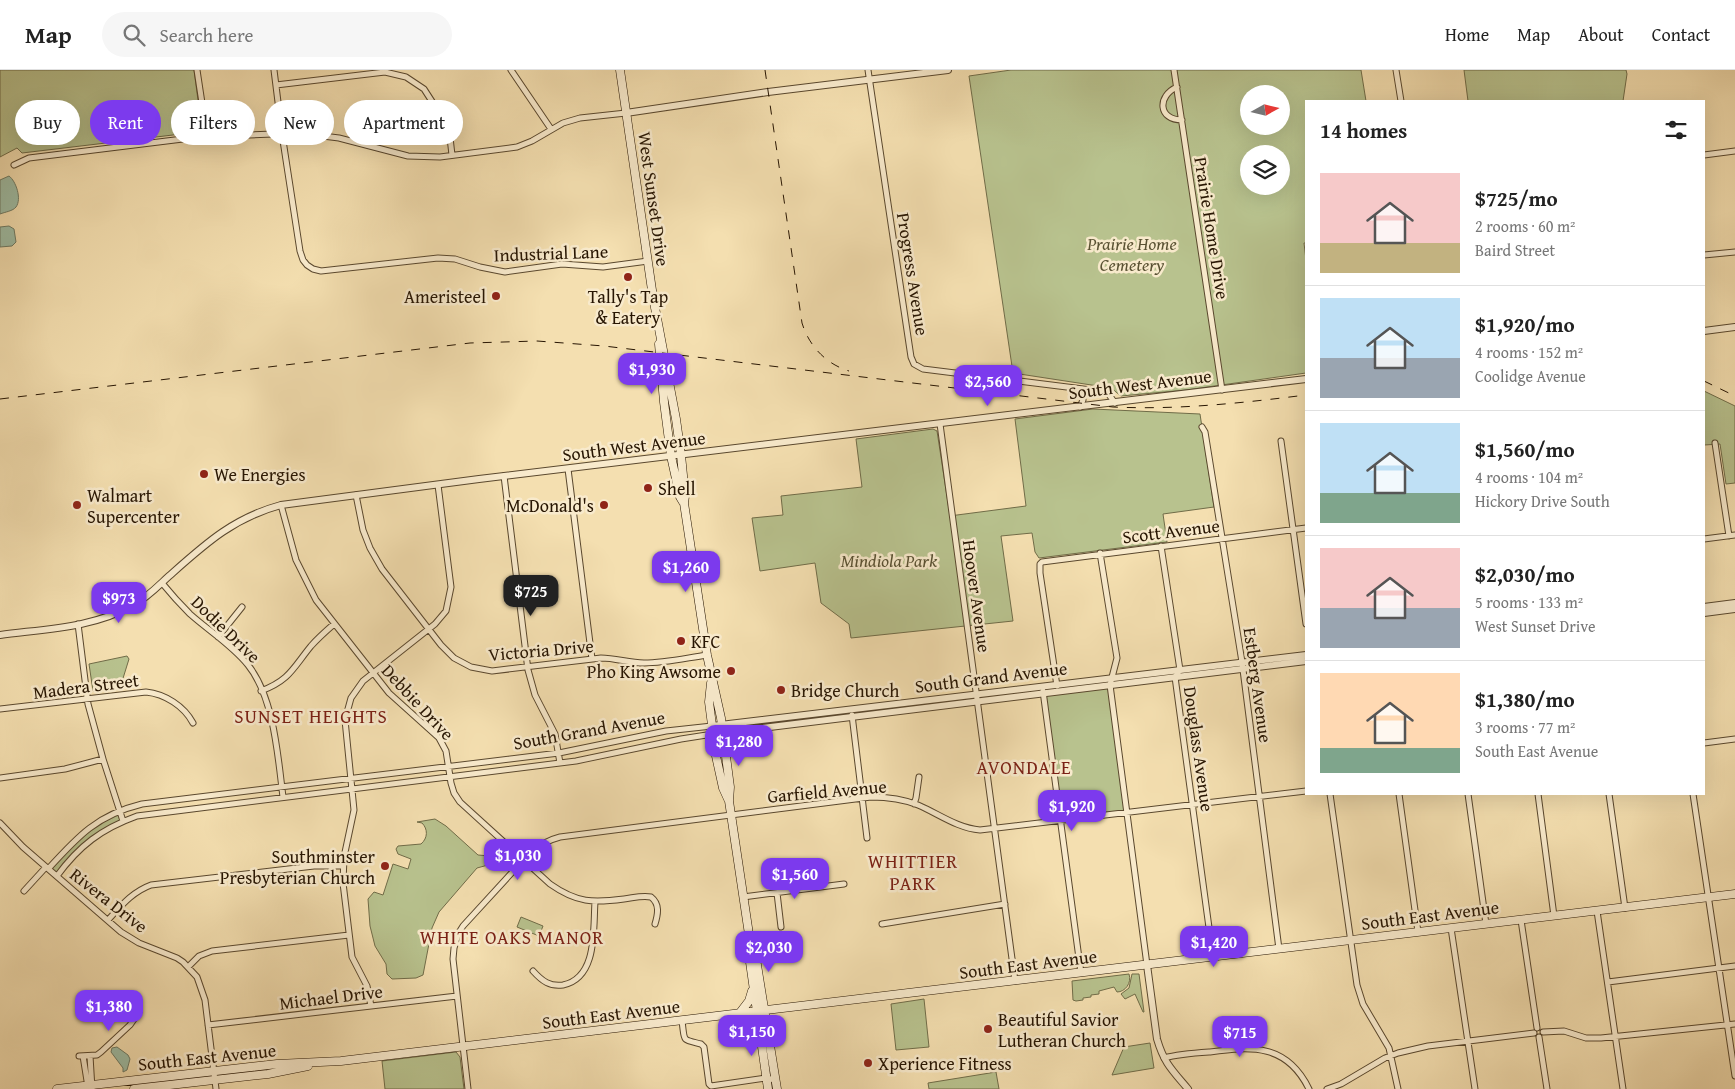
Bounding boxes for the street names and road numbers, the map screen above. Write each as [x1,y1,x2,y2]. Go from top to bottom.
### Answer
street label: West Sunset Drive [631,130,677,268]
street label: Prairie Home Drive [1187,155,1237,301]
street label: Progress Avenue [890,211,936,337]
street label: Industrial Lane [493,238,609,268]
street label: South West Avenue [1067,362,1213,406]
street label: South West Avenue [561,424,707,468]
street label: Scott Avenue [1121,512,1221,550]
street label: Hoover Avenue [956,538,998,654]
street label: Dodie Drive [185,589,267,669]
street label: Estberg Avenue [1237,626,1279,744]
street label: Victoria Drive [487,632,595,668]
street label: South Grand Avenue [913,654,1069,700]
street label: Debbie Drive [375,658,461,746]
street label: Madera Street [31,666,141,706]
street label: Douglass Avenue [1177,685,1221,813]
street label: South Grand Avenue [511,703,667,757]
street label: Garfield Avenue [766,772,888,810]
street label: Rivera Drive [64,861,154,939]
street label: South East Avenue [1360,893,1500,937]
street label: South East Avenue [958,942,1098,986]
street label: Michael Drive [278,977,384,1017]
street label: South East Avenue [541,992,681,1036]
street label: South East Avenue [137,1036,277,1078]

